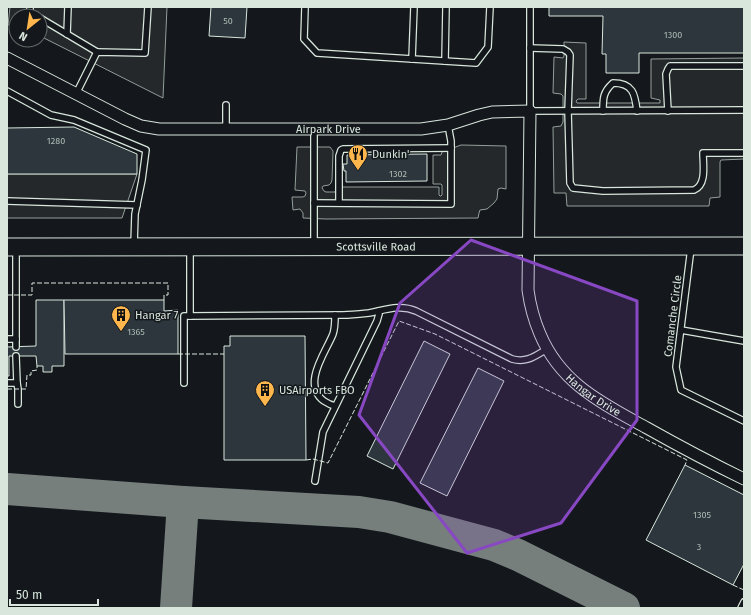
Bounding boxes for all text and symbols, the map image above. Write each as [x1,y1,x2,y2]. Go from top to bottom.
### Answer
north arrow [8,8,48,48]
house number: 50 [223,16,233,26]
text: N [17,29,30,44]
house number: 1300 [664,30,682,40]
street label: Airpark Drive [296,123,361,136]
house number: 1280 [47,136,65,146]
restaurant icon: Dunkin' [347,143,369,171]
place label: Dunkin' [372,148,409,161]
house number: 1302 [389,169,407,179]
street label: Scottsville Road [336,240,416,253]
street label: Comanche Circle [662,274,684,358]
building icon: Hangar 7 [110,304,132,332]
place label: Hangar 7 [135,309,179,322]
house number: 1365 [127,327,145,337]
street label: Hangar Drive [563,371,623,419]
building icon: USAirports FBO [254,379,276,407]
place label: USAirports FBO [279,384,355,397]
house number: 1305 [693,510,711,520]
house number: 3 [697,542,701,552]
scale bar [10,581,98,607]
text: 50 m [16,588,42,602]

